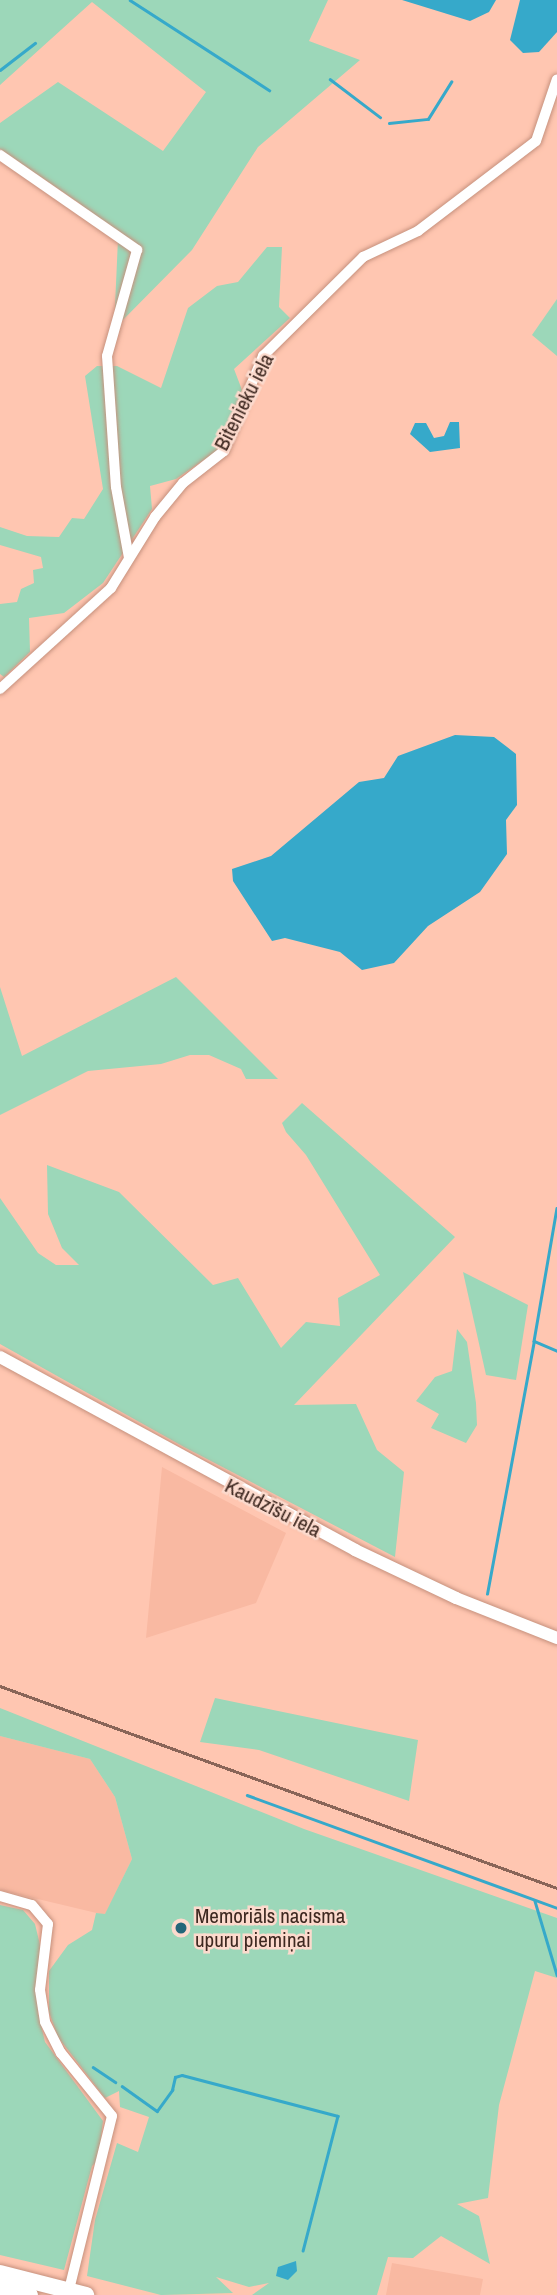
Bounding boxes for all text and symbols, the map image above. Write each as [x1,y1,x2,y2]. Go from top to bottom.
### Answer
street label: Bitenieku iela [209,349,279,455]
street label: Kaudzīšu iela [221,1473,325,1543]
place label: Memoriāls nacisma upuru piemiņai [195,1903,345,1953]
marker: Memoriāls nacisma upuru piemiņai [173,1920,189,1936]

